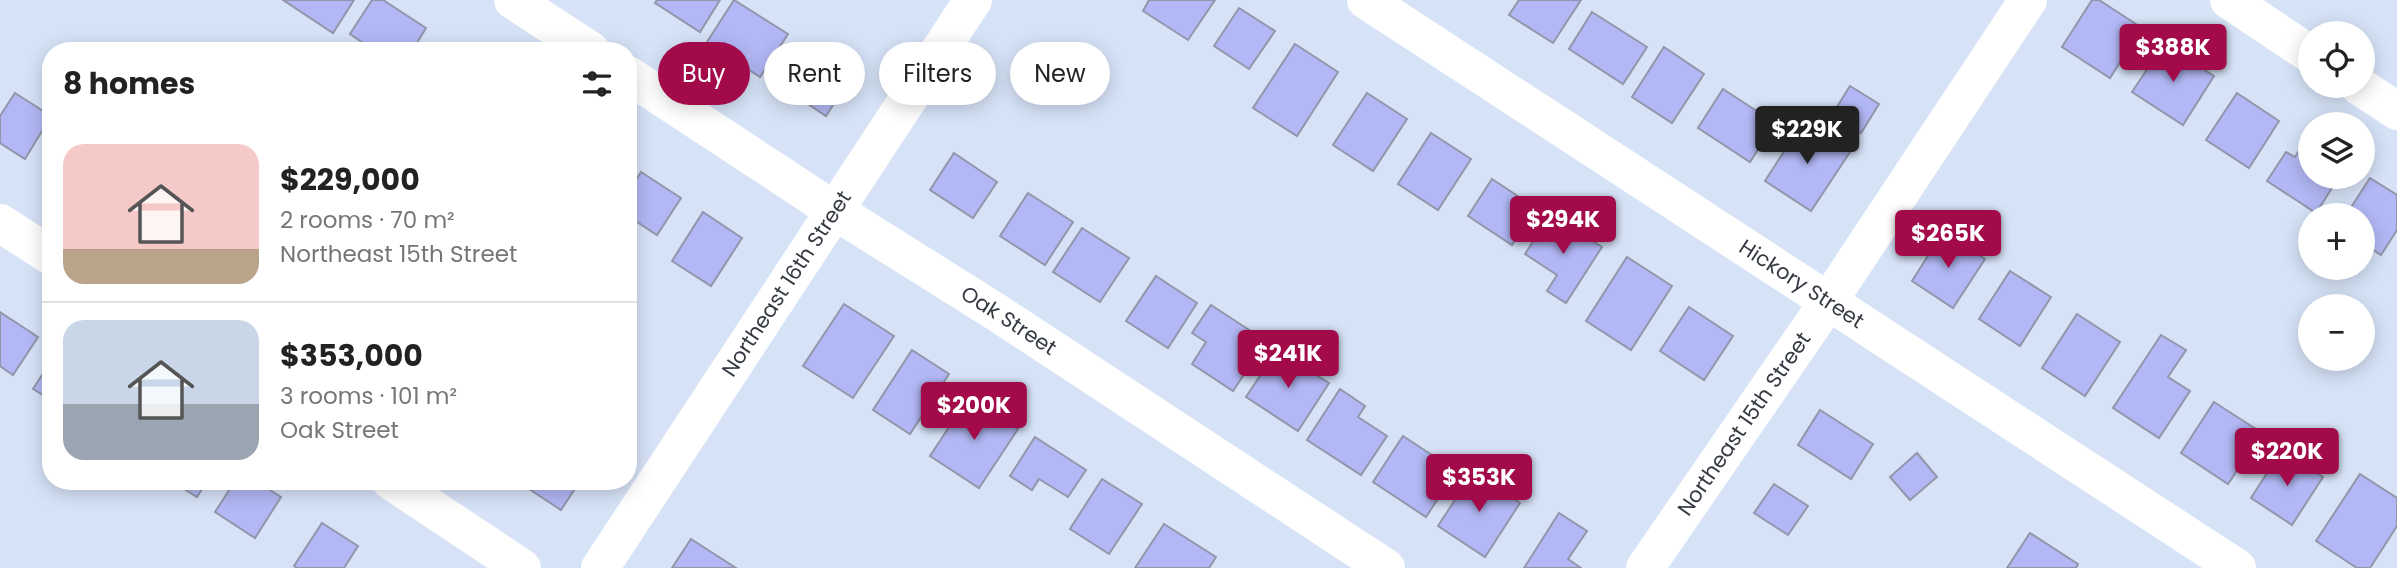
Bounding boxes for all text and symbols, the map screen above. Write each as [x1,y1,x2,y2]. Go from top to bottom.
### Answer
map controls [2298,21,2375,371]
button: locate [2298,21,2375,98]
pin: $388K [2124,24,2222,84]
text: $388K [2136,31,2210,63]
chip: Buy [658,42,750,105]
chip: Rent [764,42,865,105]
chip: Filters [879,42,996,105]
chip: New [1010,42,1110,105]
text: 8 homes [63,62,195,105]
icon: filters [578,65,616,103]
pin: $229K [1758,106,1856,166]
button: layers [2298,112,2375,189]
text: $229K [1771,113,1843,145]
text: $229,000 [280,158,420,201]
icon: home [119,172,203,256]
street label: Northeast 16th Street [715,185,858,382]
pin: $294K [1514,196,1612,256]
text: $294K [1526,203,1600,235]
button: + [2298,203,2375,280]
text: 2 rooms · 70 m² [280,204,455,236]
pin: $265K [1899,210,1997,270]
text: $265K [1911,217,1985,249]
street label: Hickory Street [1734,232,1870,335]
text: Northeast 15th Street [280,238,517,270]
street label: Oak Street [955,279,1062,362]
button: − [2298,294,2375,371]
street label: Northeast 15th Street [1670,326,1817,521]
pin: $241K [1239,330,1337,390]
text: $353,000 [280,334,423,377]
text: $241K [1254,337,1322,369]
icon: home [119,348,203,432]
text: 3 rooms · 101 m² [280,380,457,412]
pin: $200K [925,382,1023,442]
text: $200K [937,389,1011,421]
text: Oak Street [280,414,399,446]
pin: $220K [2238,428,2336,488]
text: $220K [2251,435,2323,467]
pin: $353K [1430,454,1528,514]
text: $353K [1442,461,1516,493]

